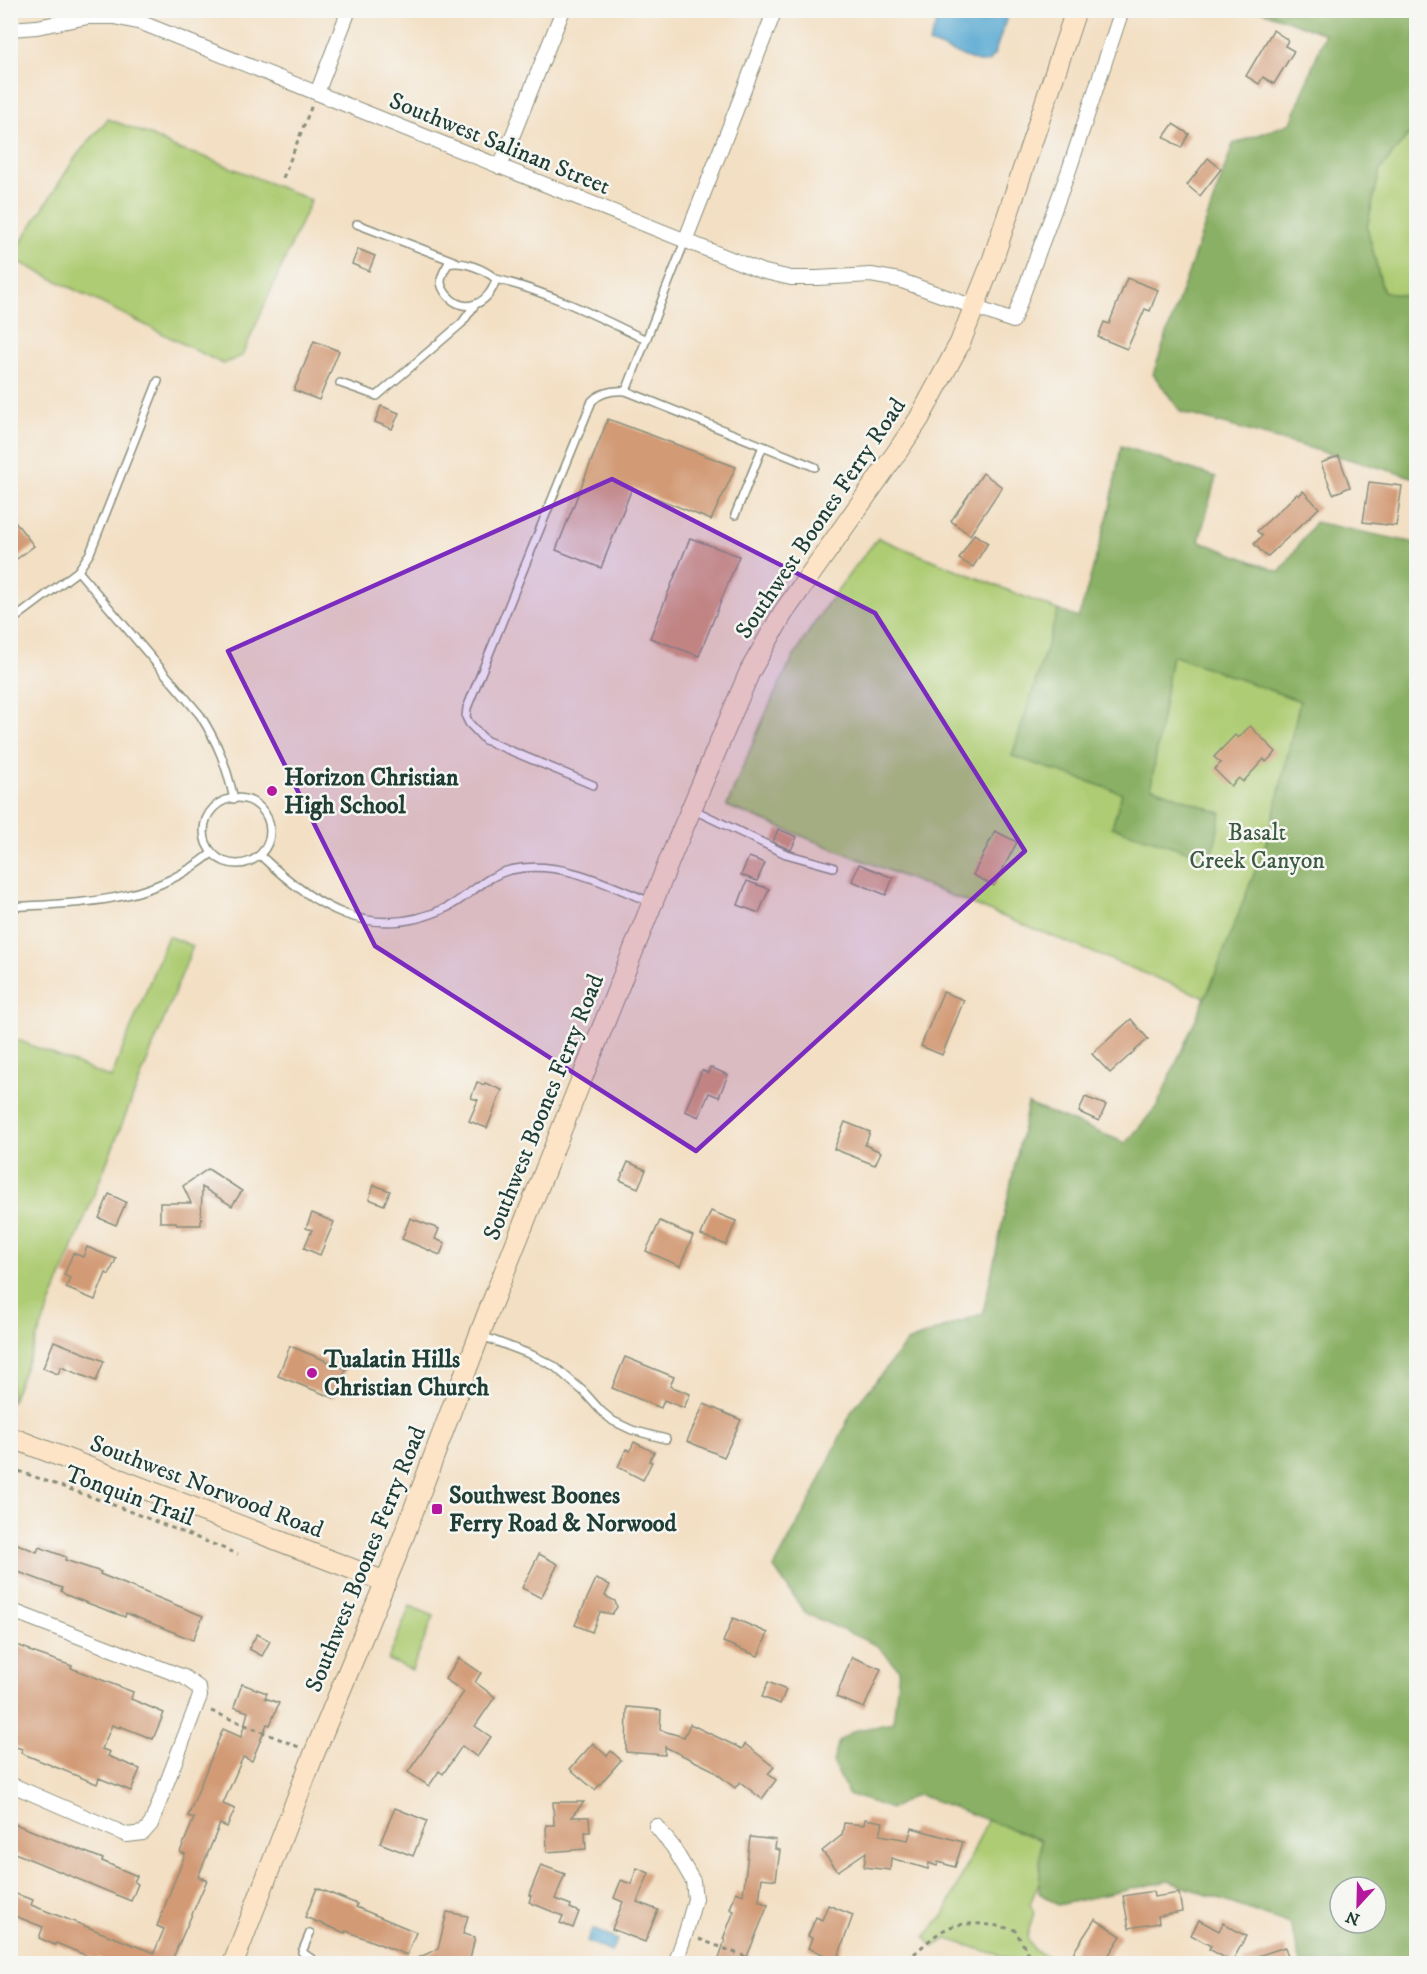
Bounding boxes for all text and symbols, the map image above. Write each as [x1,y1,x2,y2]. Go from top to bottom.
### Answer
street label: Southwest Salinan Street [385,86,615,202]
street label: Southwest Boones Ferry Road [729,392,913,645]
place label: Horizon Christian High School [284,763,459,821]
marker: Horizon Christian High School [265,784,279,798]
park label: Basalt Creek Canyon [1189,818,1325,876]
street label: Southwest Boones Ferry Road [477,970,611,1245]
place label: Tualatin Hills Christian Church [323,1345,490,1403]
marker: Tualatin Hills Christian Church [305,1366,319,1380]
street label: Southwest Boones Ferry Road [299,1422,433,1697]
street label: Southwest Norwood Road [86,1429,328,1545]
street label: Tonquin Trail [61,1459,199,1533]
place label: Southwest Boones Ferry Road & Norwood [449,1481,678,1539]
marker: Southwest Boones Ferry Road & Norwood [430,1502,444,1516]
north arrow [1328,1875,1388,1935]
text: N [1343,1906,1363,1930]

